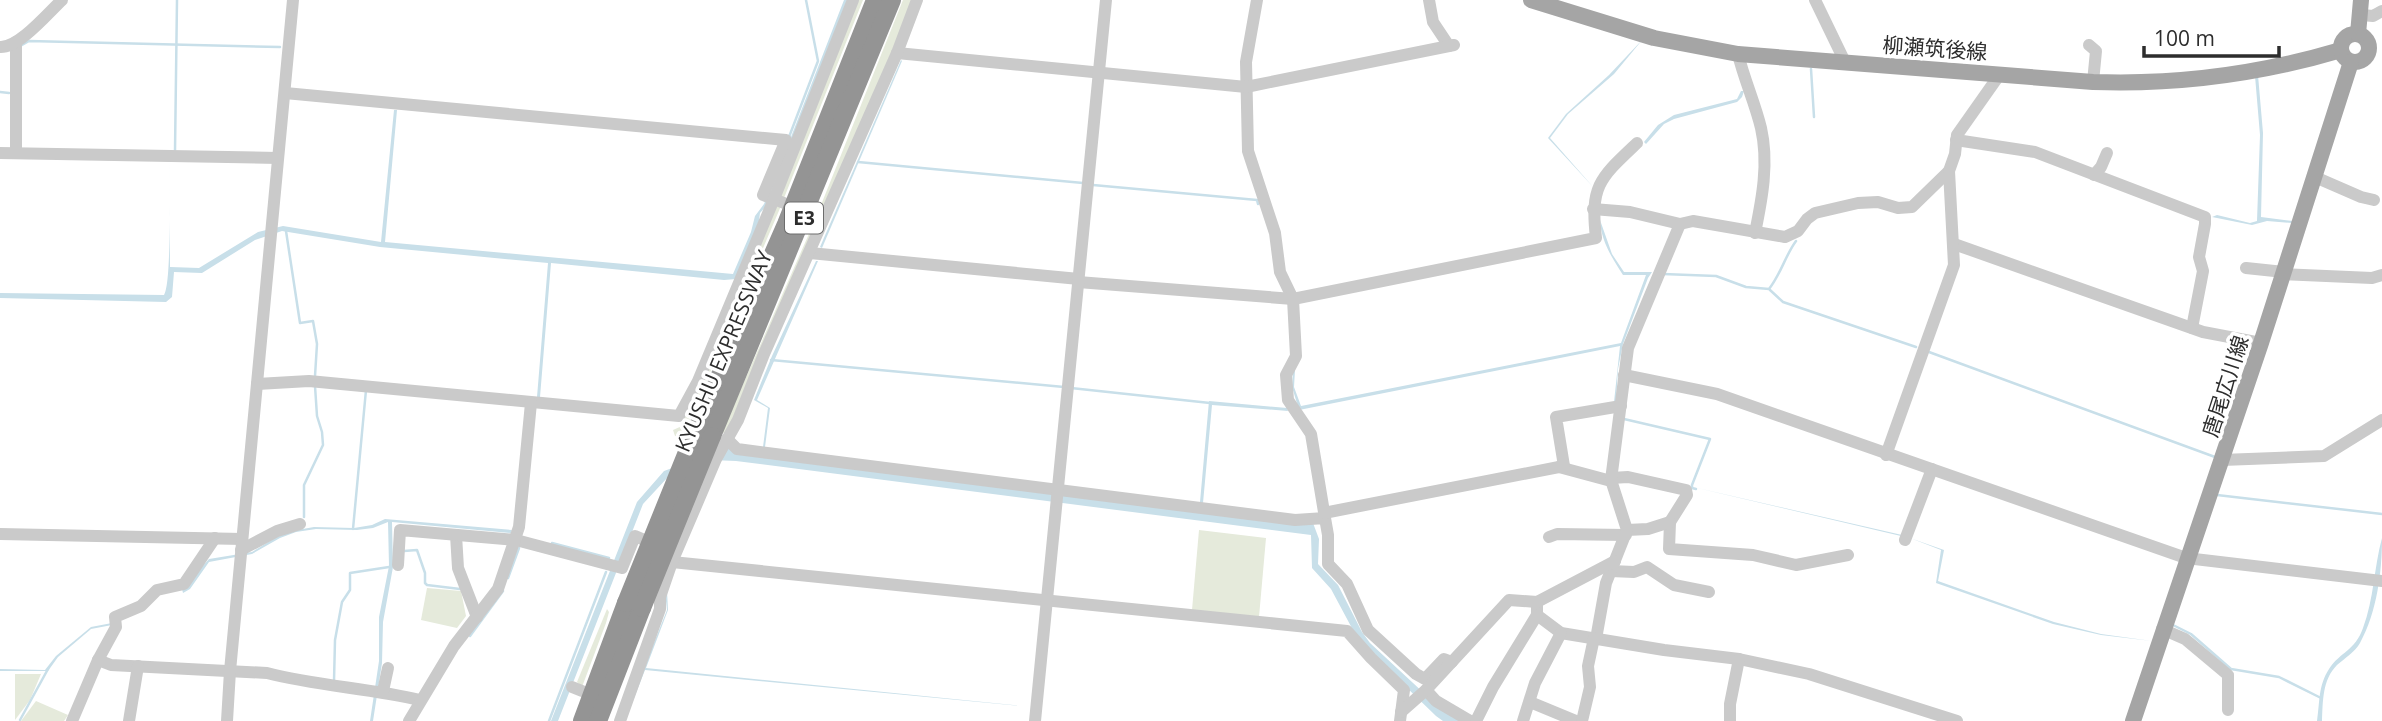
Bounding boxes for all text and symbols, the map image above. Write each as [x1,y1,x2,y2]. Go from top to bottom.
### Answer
scale bar [2144,14,2279,58]
text: 100 m [2154,24,2215,52]
street label: 柳瀬筑後線 [1882,30,1988,66]
road number: E3 [785,202,823,233]
street label: KYUSHU EXPRESSWAY [668,246,778,456]
street label: 唐尾広川線 [2195,332,2255,440]

